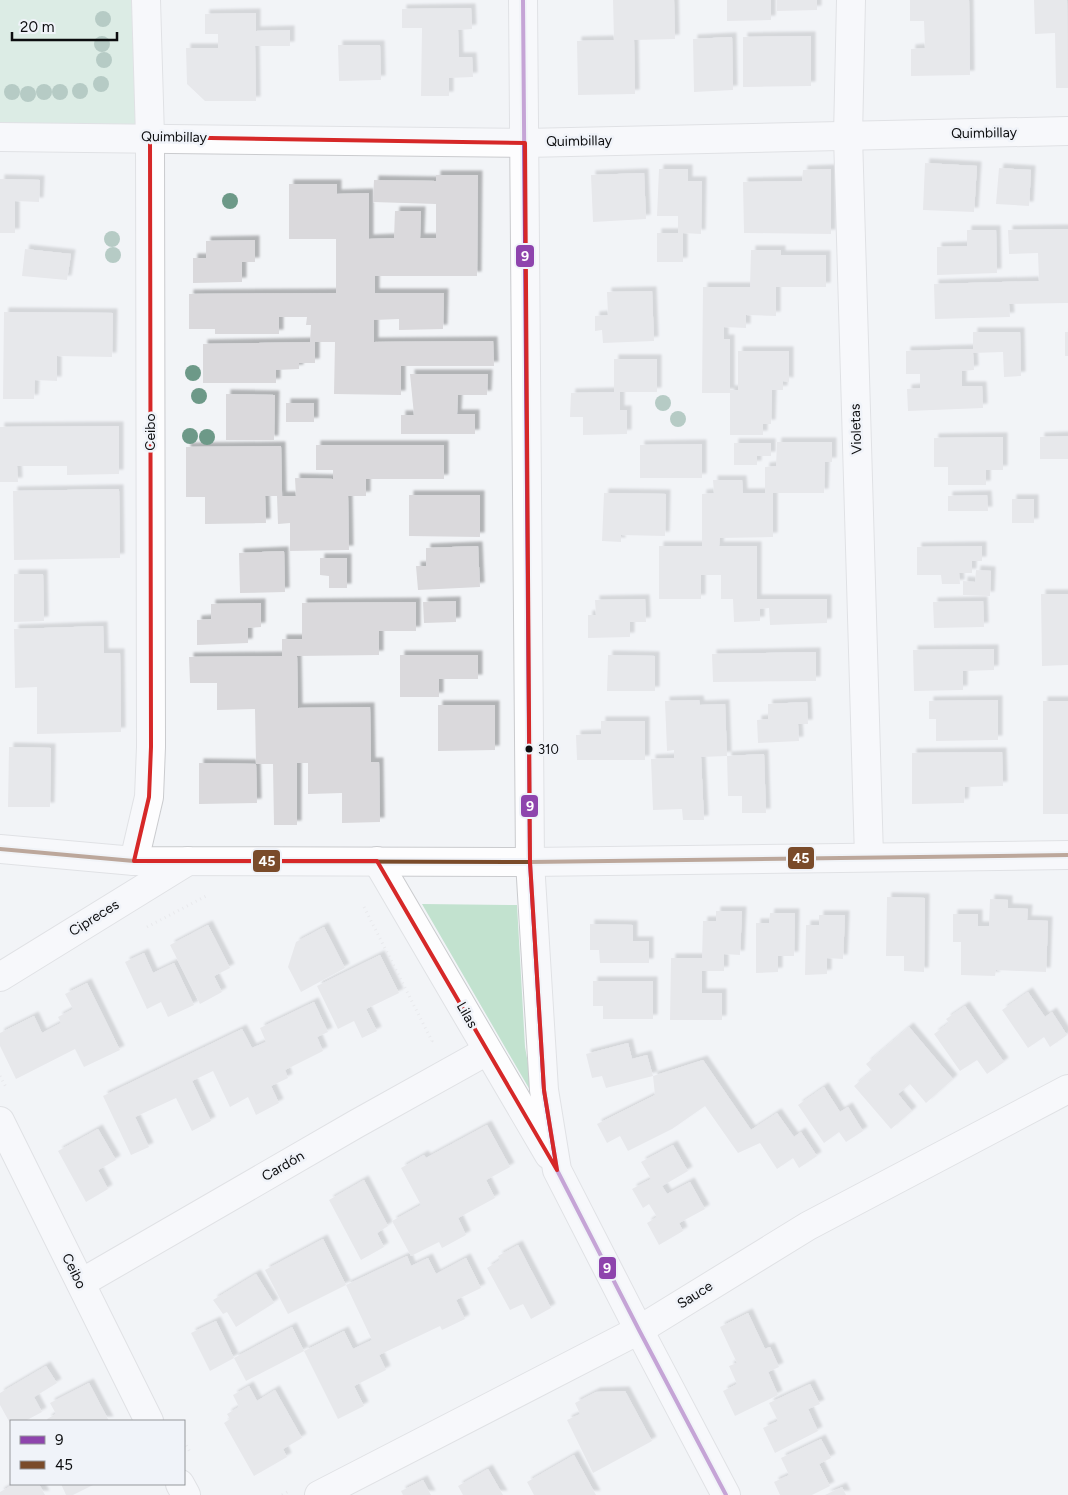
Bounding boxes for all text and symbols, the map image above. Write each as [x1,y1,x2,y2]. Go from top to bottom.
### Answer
scale bar [12,10,118,42]
text: 20 m [20,18,54,36]
street label: Quimbillay [951,124,1018,142]
street label: Quimbillay [141,128,208,146]
street label: Quimbillay [546,132,613,150]
line badge: 9 [515,244,535,268]
text: 9 [521,248,529,265]
street label: Violetas [847,403,865,455]
street label: Ceibo [142,413,159,451]
place label: 310 [538,742,559,757]
marker: 310 [524,744,534,754]
line badge: 9 [520,794,539,818]
text: 9 [526,798,534,815]
line badge: 45 [787,846,815,870]
line badge: 45 [252,849,281,873]
text: 45 [793,850,810,867]
text: 45 [259,853,276,870]
street label: Cipreces [66,896,122,940]
street label: Lilas [453,999,481,1031]
street label: Cardón [259,1147,307,1185]
street label: Ceibo [58,1251,90,1291]
line badge: 9 [598,1256,617,1280]
text: 9 [603,1260,611,1277]
street label: Sauce [674,1277,716,1312]
legend [10,1420,185,1485]
text: 9 [55,1431,64,1449]
text: 45 [55,1456,73,1474]

